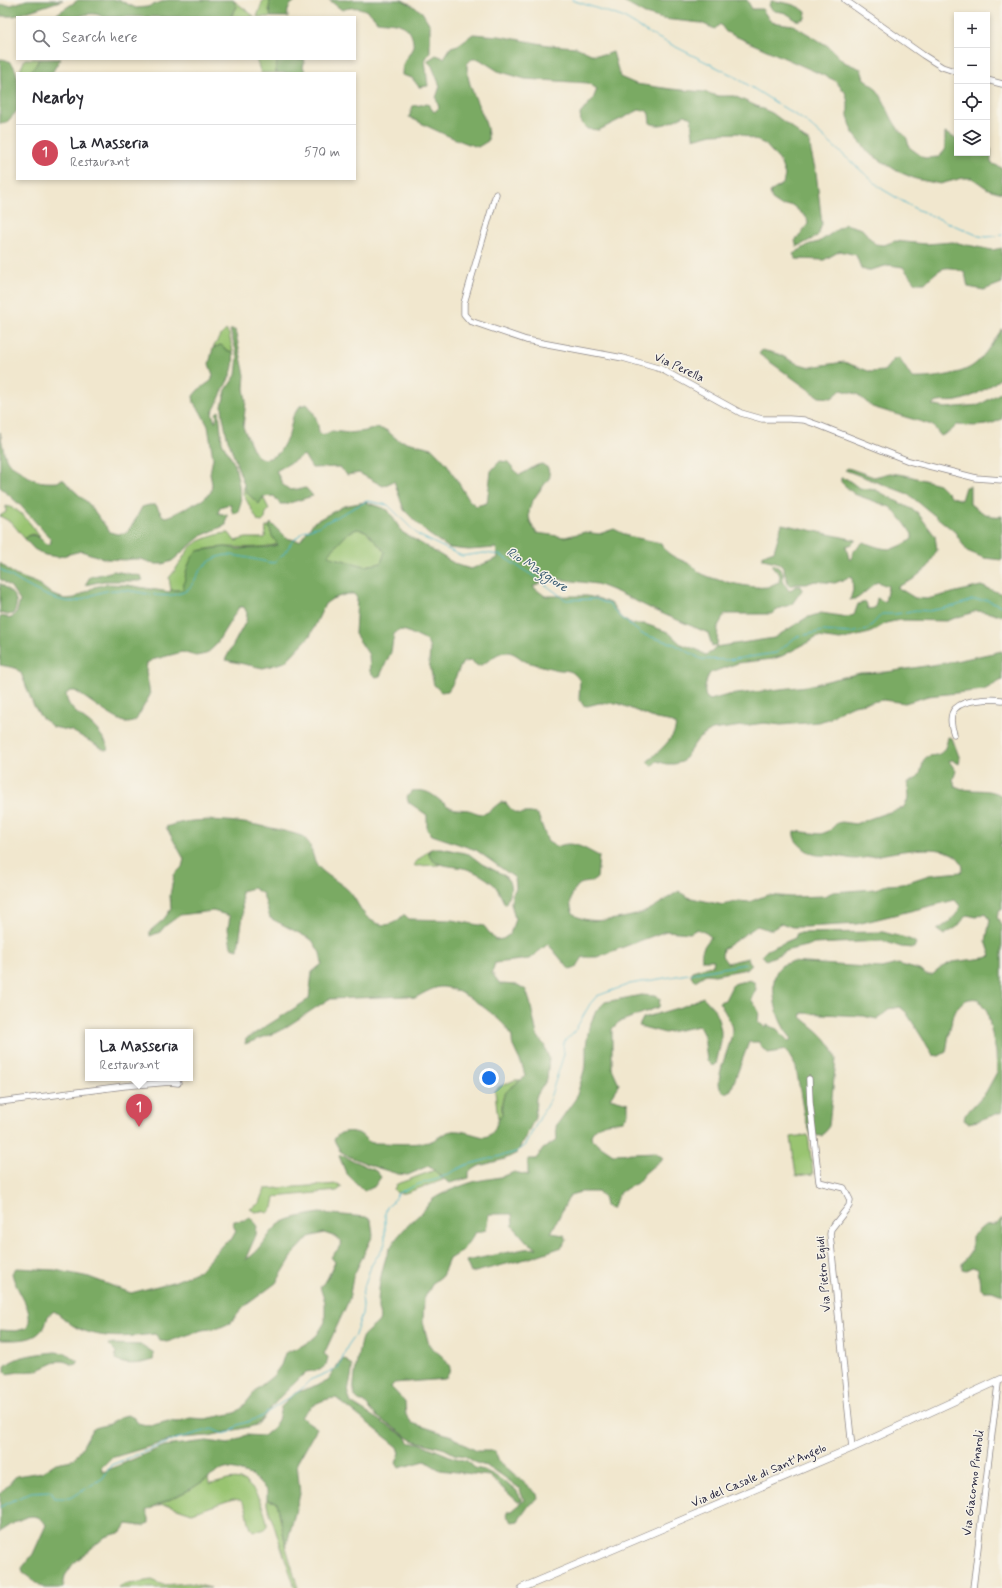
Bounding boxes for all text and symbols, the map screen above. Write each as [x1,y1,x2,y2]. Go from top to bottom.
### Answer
map controls [954,12,990,156]
button: + [954,12,990,48]
search box [16,16,356,60]
icon: search [30,27,52,49]
text: Search here [62,28,138,48]
button: − [954,48,990,84]
button: locate [954,84,990,120]
text: Nearby [32,87,84,109]
button: layers [954,120,990,156]
text: La Masseria [70,134,149,154]
text: 1 [42,144,48,161]
text: 570 m [304,144,340,161]
text: Restaurant [70,154,130,171]
street label: Via Perella [651,349,707,387]
water label: Rio Maggiore [502,544,572,598]
popup [85,1029,193,1081]
text: La Masseria [100,1037,178,1057]
text: Restaurant [100,1057,160,1074]
your location [479,1068,499,1088]
pin: 1 [126,1094,152,1127]
street label: Via Pietro Egidi [813,1235,835,1313]
street label: Via Giacomo Pinaroli [960,1429,988,1537]
street label: Via del Casale di Sant'Angelo [689,1440,830,1513]

